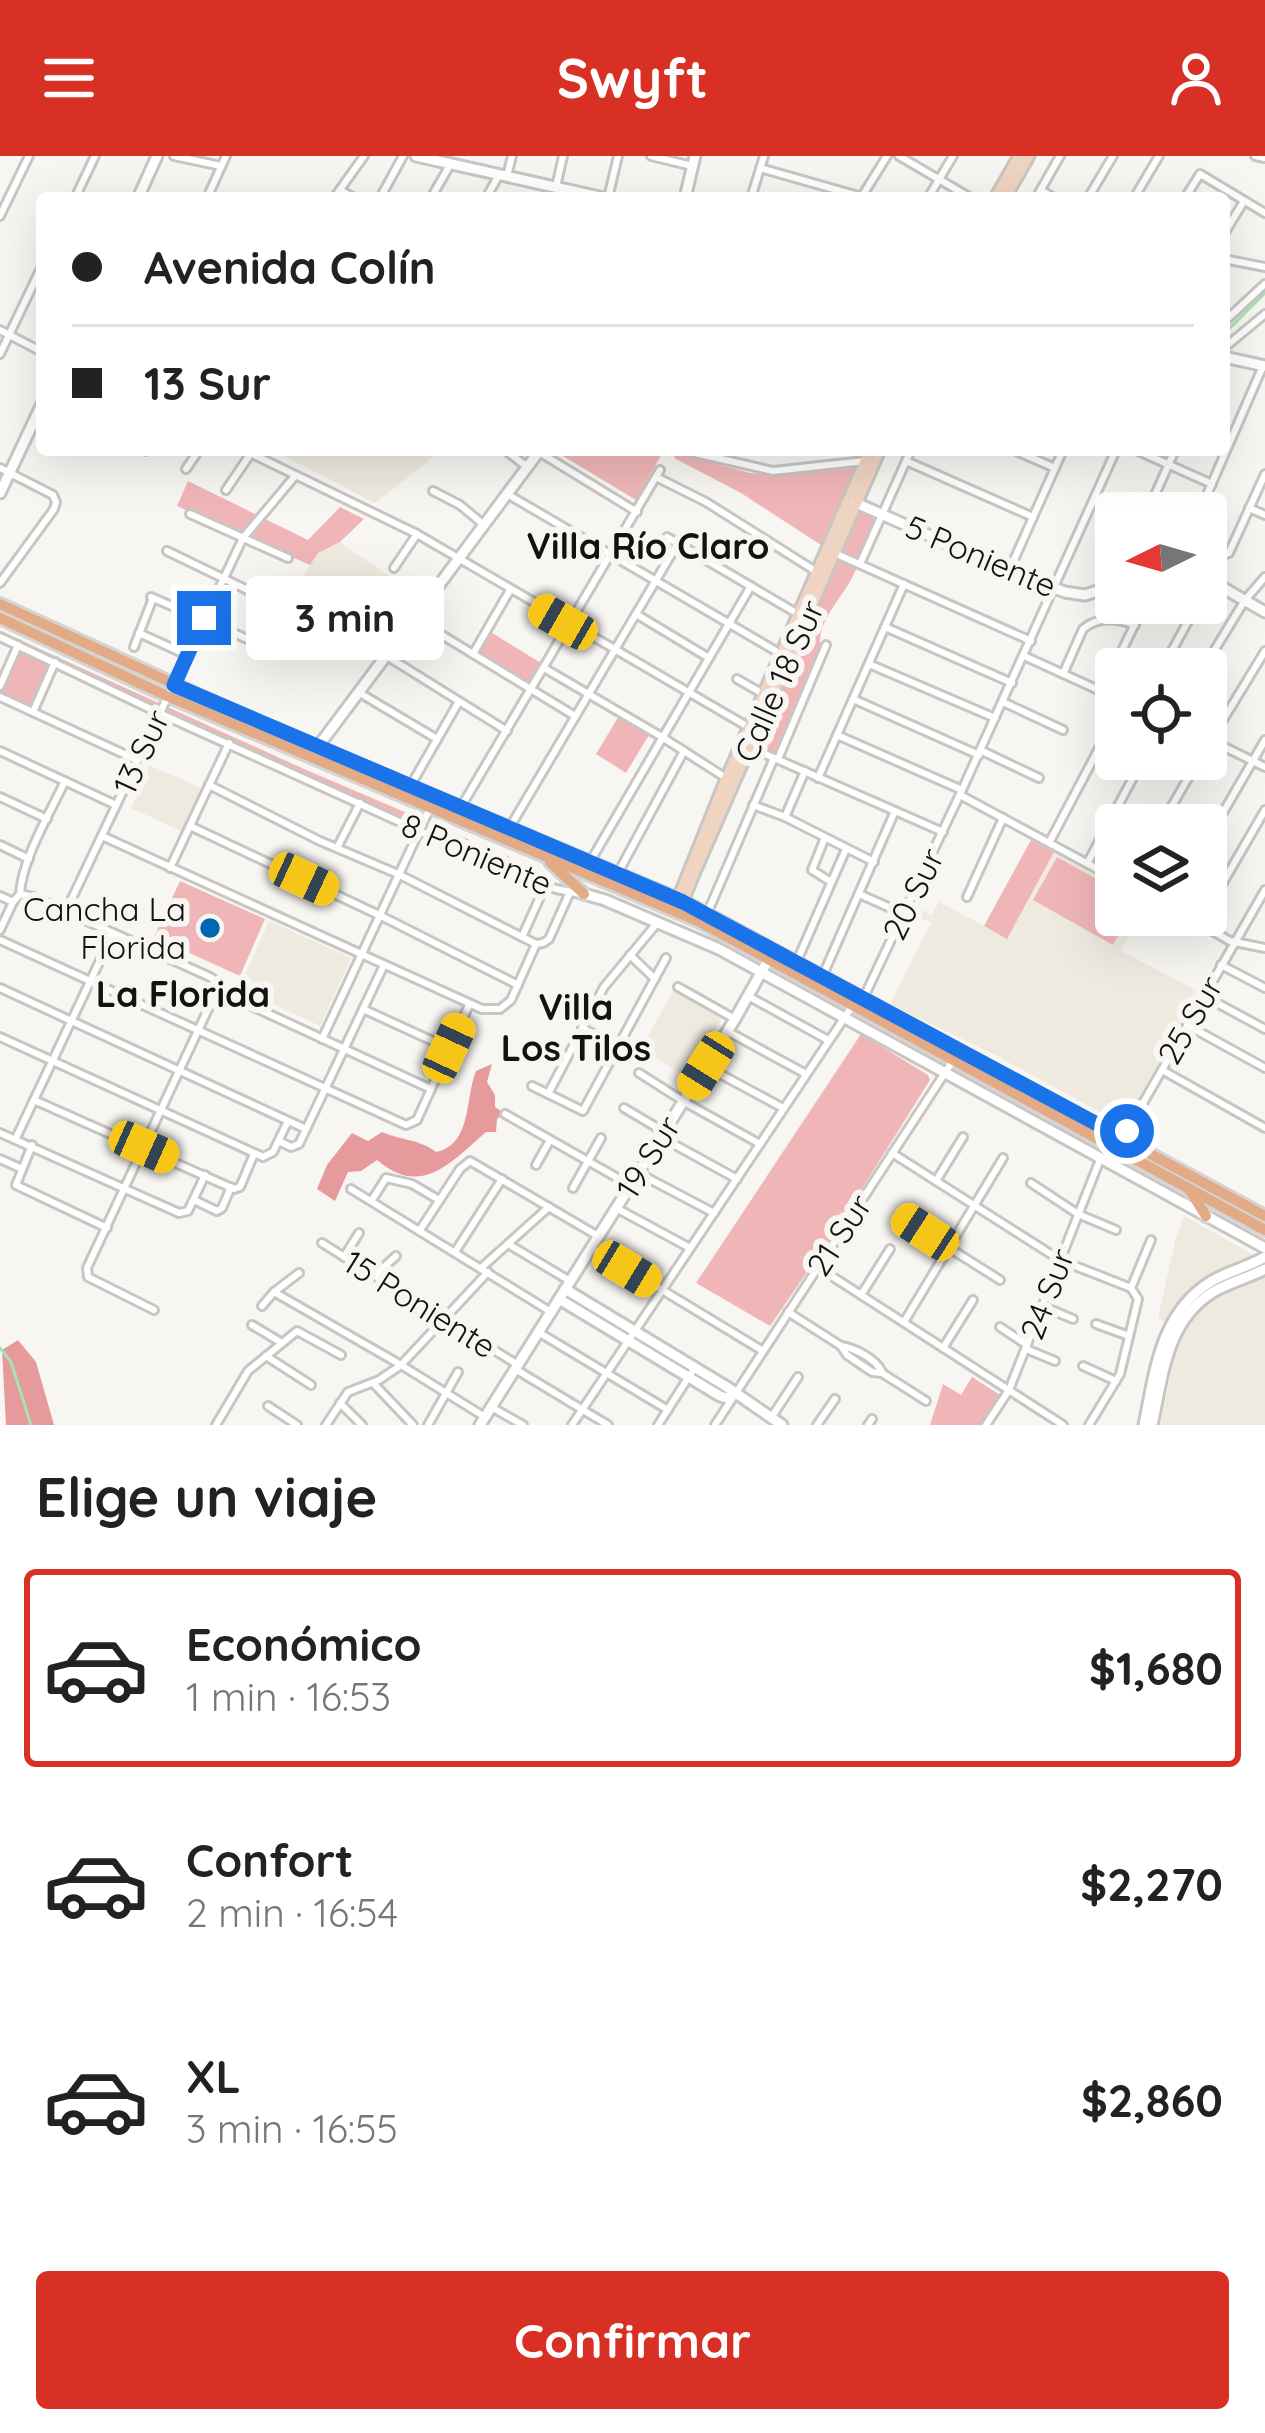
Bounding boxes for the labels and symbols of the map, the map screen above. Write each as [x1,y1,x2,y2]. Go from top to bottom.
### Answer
north arrow [1095,492,1227,624]
street label: 5 Poniente [900,505,1063,606]
district label: Villa Río Claro [526,523,770,568]
callout: 3 min [246,576,444,660]
car [523,588,603,656]
route end [177,591,231,645]
street label: Calle 18 Sur [725,593,833,768]
street label: 13 Sur [103,703,178,801]
street label: 8 Poniente [396,803,559,904]
street label: 20 Sur [873,841,952,946]
car [264,847,344,911]
place label: Cancha La Florida [23,888,186,967]
marker: Cancha La Florida [197,915,223,941]
street label: 25 Sur [1148,968,1231,1071]
district label: La Florida [96,971,270,1016]
district label: Villa Los Tilos [501,984,651,1070]
car [417,1008,481,1088]
car [672,1026,740,1106]
route start [1100,1104,1154,1158]
street label: 19 Sur [606,1108,689,1206]
car [104,1116,184,1178]
street label: 21 Sur [797,1186,880,1283]
car [885,1197,965,1267]
car [587,1235,667,1303]
street label: 15 Poniente [336,1241,504,1367]
street label: 24 Sur [1011,1242,1083,1345]

